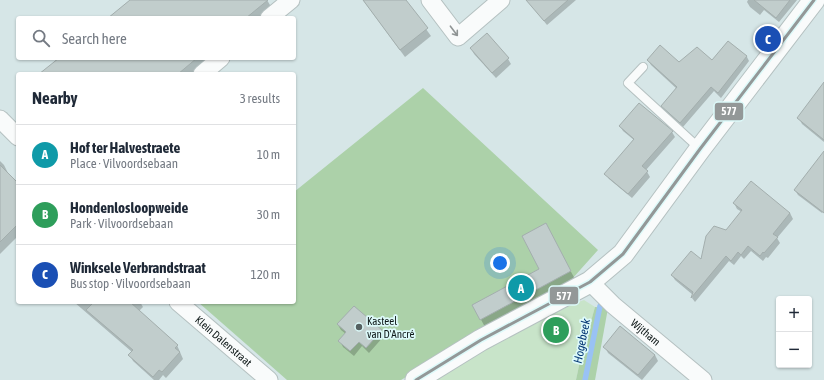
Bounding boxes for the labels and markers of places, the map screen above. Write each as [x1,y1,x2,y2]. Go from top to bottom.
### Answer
pin: C [755,24,781,54]
pin: A [508,273,534,303]
place label: Kasteel van D'Ancré [367,315,414,340]
pin: B [543,315,569,345]
marker: Kasteel van D'Ancré [354,322,364,332]

